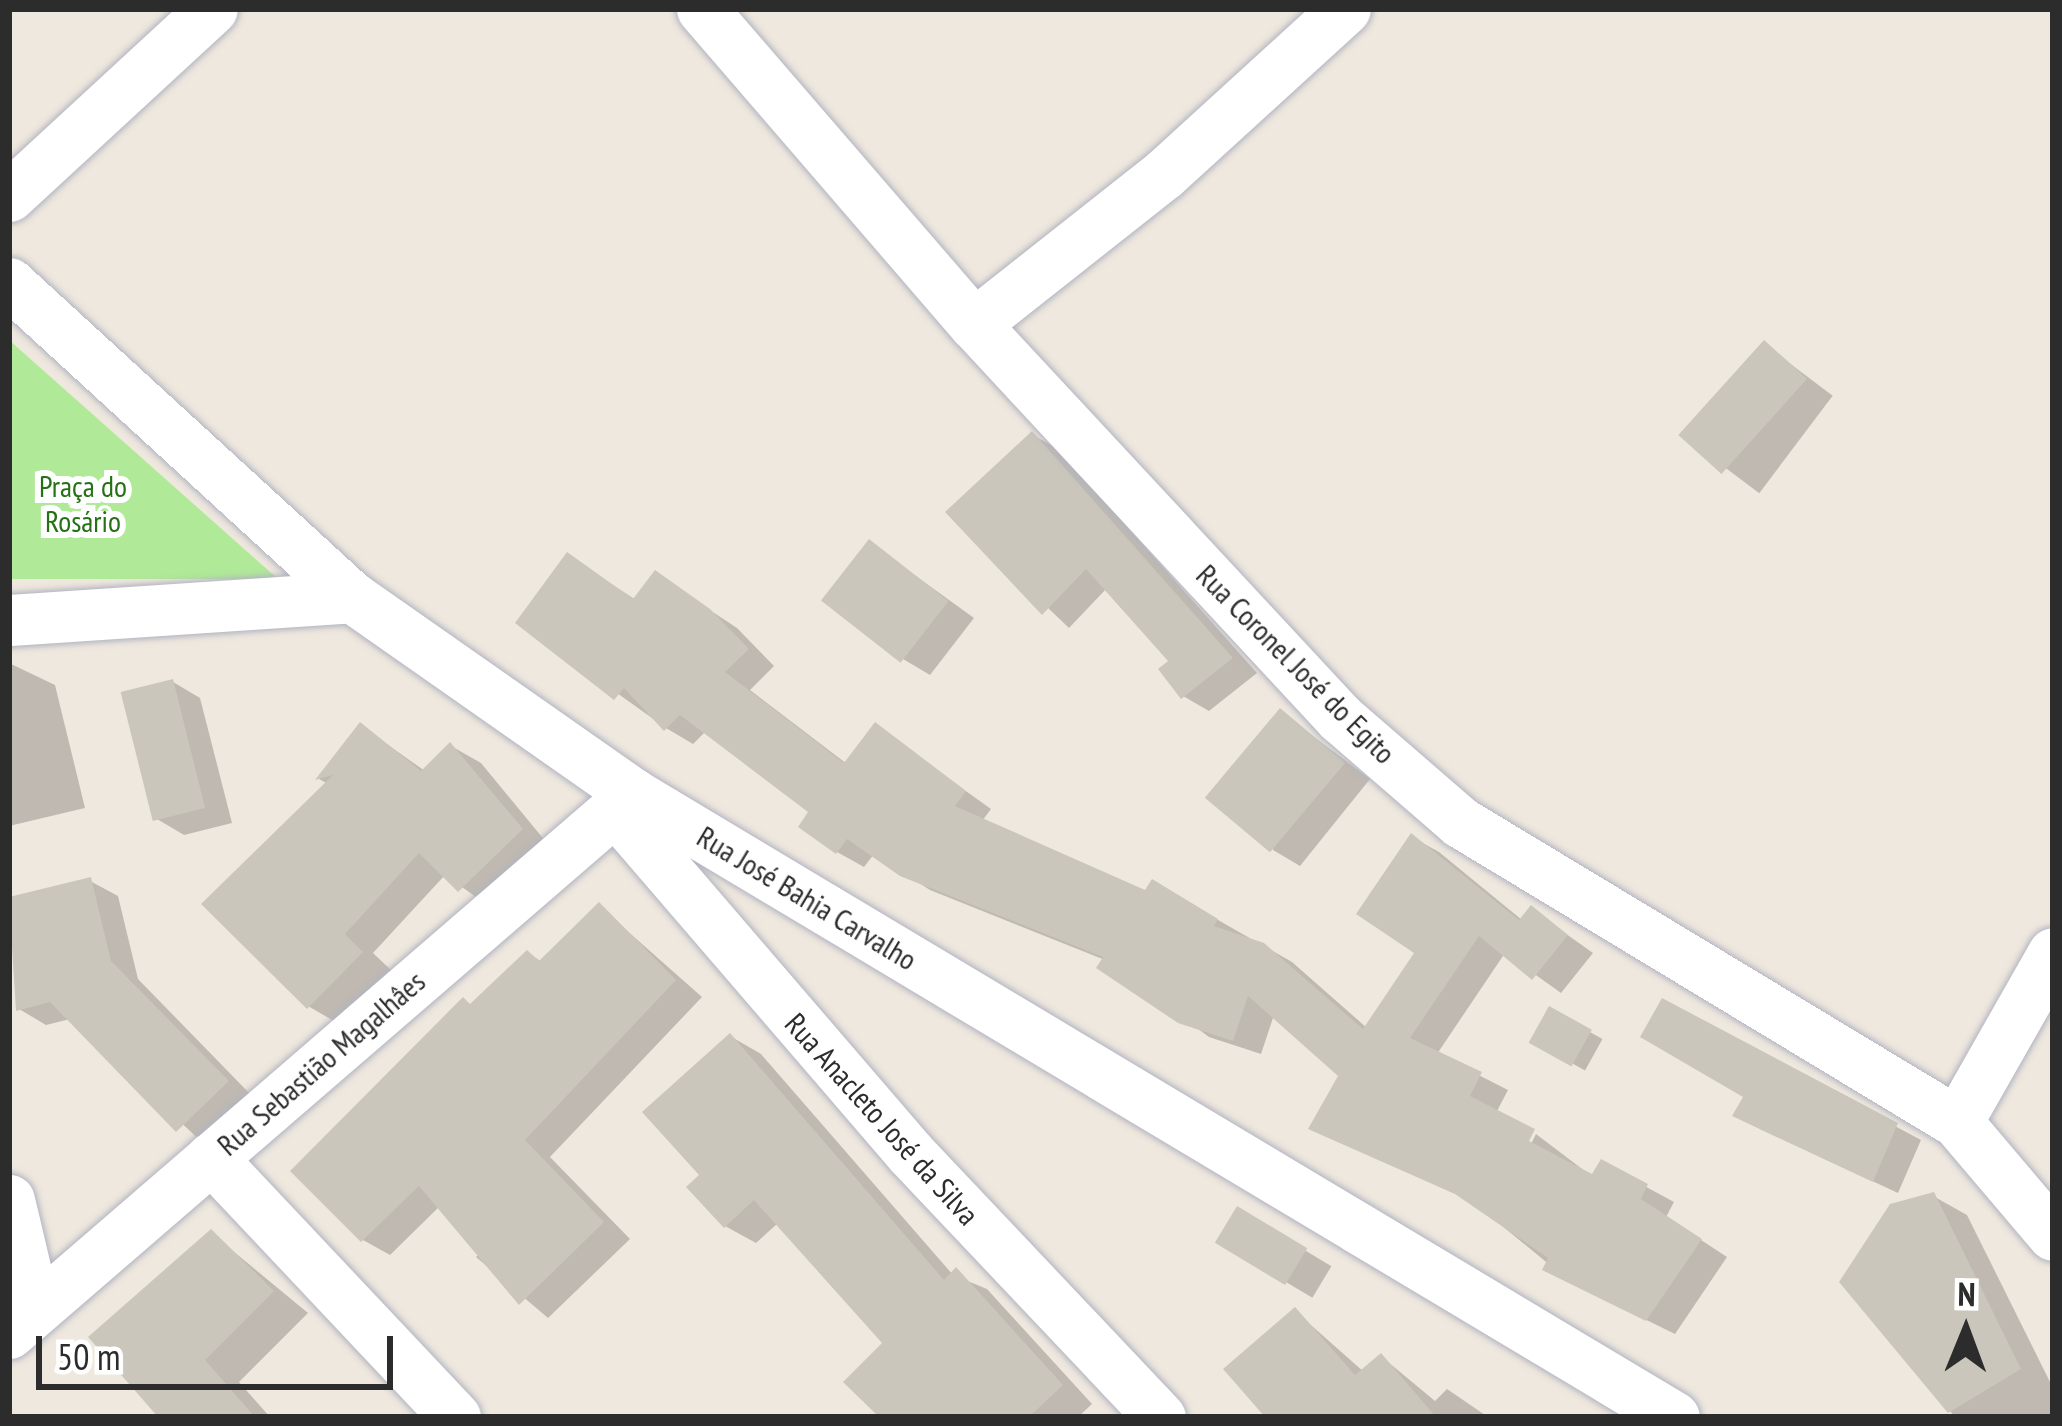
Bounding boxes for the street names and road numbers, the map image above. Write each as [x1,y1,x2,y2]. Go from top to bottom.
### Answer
street label: Rua Coronel José do Egito [1189,557,1403,771]
street label: Rua José Bahia Carvalho [691,818,923,978]
street label: Rua Sebastião Magalhâes [210,963,432,1163]
street label: Rua Anacleto José da Silva [777,1006,987,1232]

